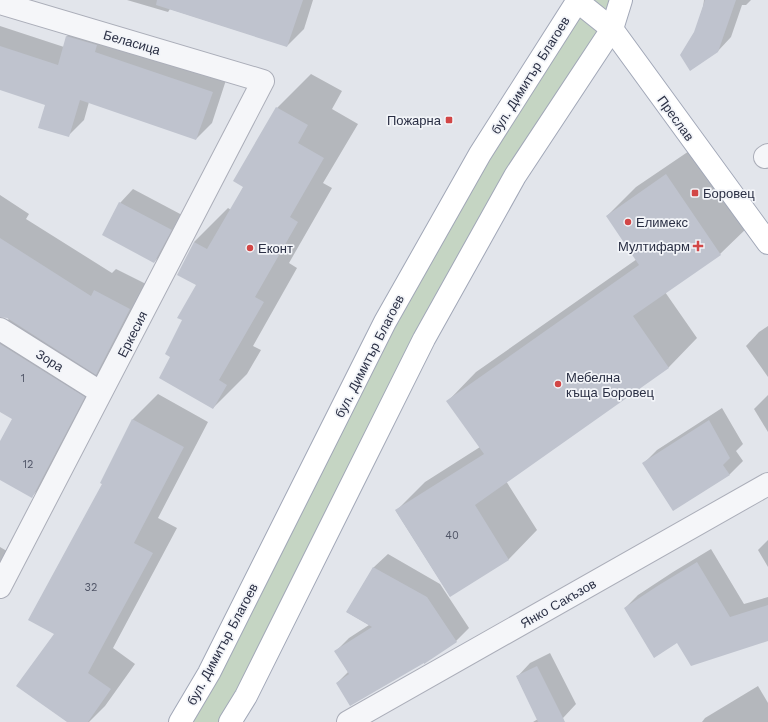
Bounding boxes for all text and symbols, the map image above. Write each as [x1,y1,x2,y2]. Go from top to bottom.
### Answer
street label: бул. Димитър Благоев [488,14,573,137]
street label: Беласица [102,27,163,58]
street label: Преслав [654,93,697,144]
place label: Пожарна [387,113,442,128]
marker: Пожарна [444,115,454,125]
place label: Боровец [703,186,755,201]
marker: Боровец [690,188,700,198]
place label: Елимекс [636,215,689,230]
marker: Елимекс [623,217,633,227]
place label: Мултифарм [618,239,690,254]
place label: Еконт [258,241,293,256]
marker: Мултифарм [693,241,703,251]
marker: Еконт [245,243,255,253]
street label: бул. Димитър Благоев [332,292,407,420]
street label: Еркесия [114,309,150,360]
street label: Зора [33,346,67,375]
place label: Мебелна къща Боровец [566,370,654,400]
house number: 1 [21,372,25,385]
marker: Мебелна къща Боровец [553,379,563,389]
house number: 12 [23,458,33,471]
house number: 40 [445,529,459,542]
street label: Янко Сакъзов [518,576,599,631]
house number: 32 [85,581,97,594]
street label: бул. Димитър Благоев [184,581,261,708]

